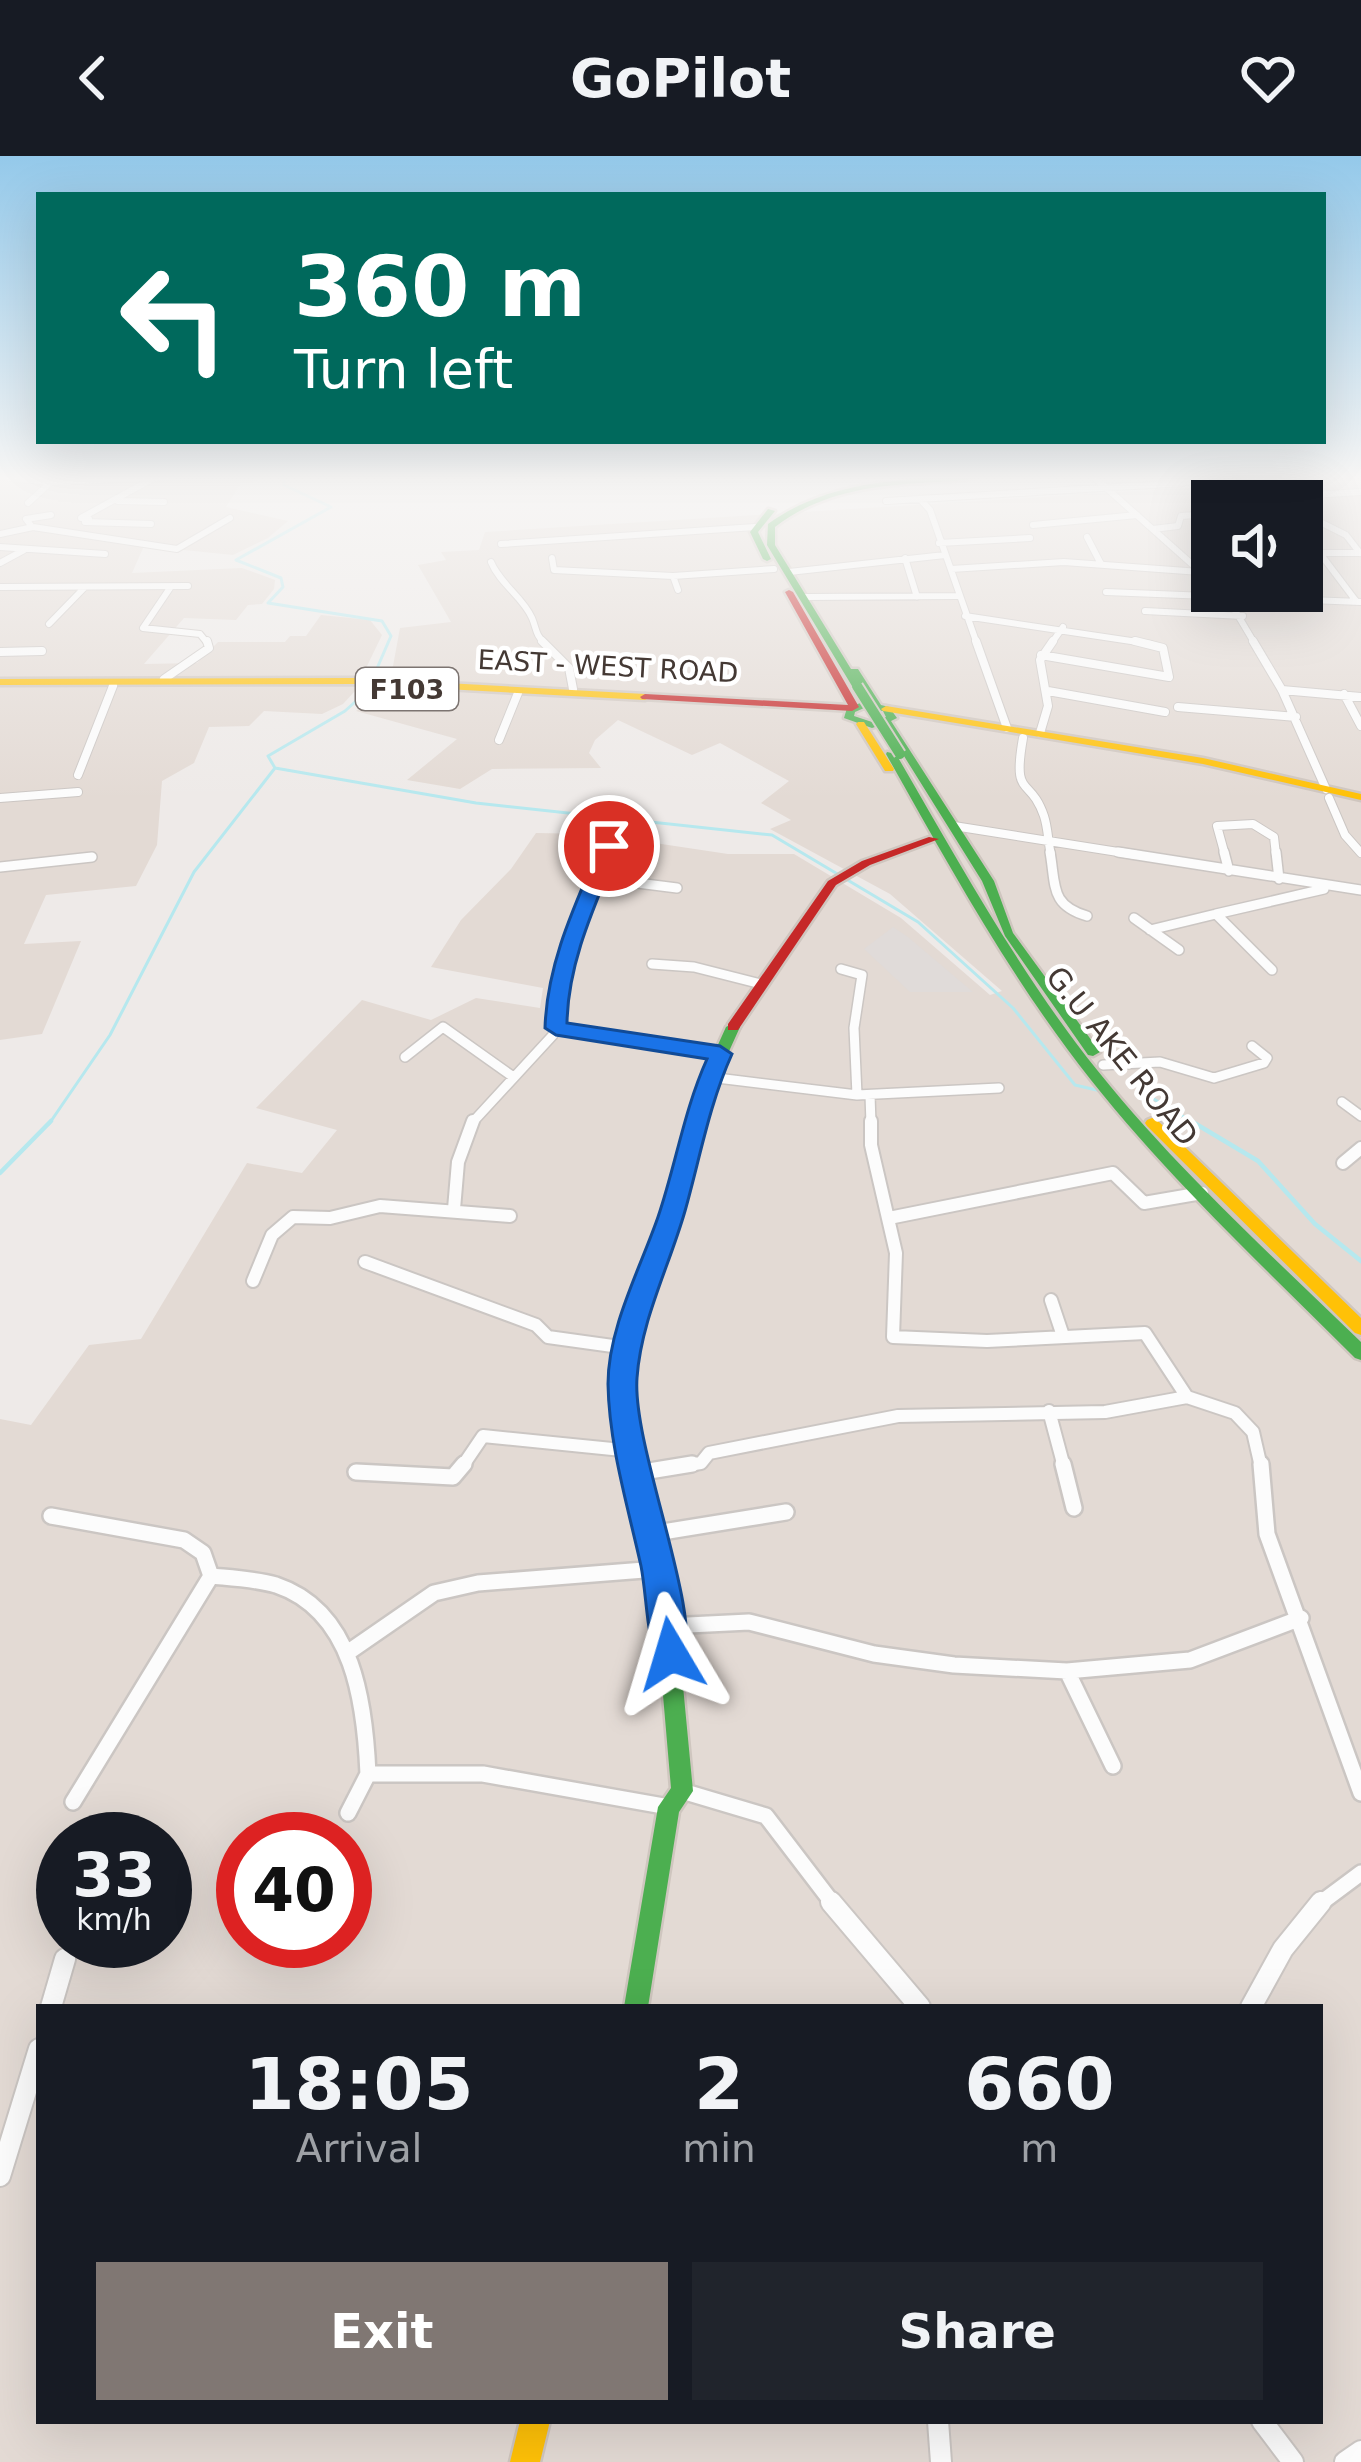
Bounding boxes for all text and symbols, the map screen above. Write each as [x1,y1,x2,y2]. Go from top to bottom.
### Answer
icon: back [60,45,126,111]
icon: heart [1235,45,1301,111]
text: GoPilot [570,47,791,110]
text: 360 m [294,238,586,336]
icon: left [96,240,252,396]
text: Turn left [294,338,513,401]
map controls [1191,480,1323,612]
button: sound [1191,480,1323,612]
street label: EAST - WEST ROAD [477,644,739,688]
road number: F103 [356,668,458,710]
pin [558,795,660,897]
icon: arrive [576,813,642,879]
street label: G.U AKE ROAD [1039,959,1205,1153]
position arrow [608,1591,734,1717]
speed limit sign: 40 [216,1812,372,1968]
text: 33 [72,1840,156,1910]
text: km/h [76,1902,152,1937]
text: 18:05 [244,2042,474,2126]
text: 2 [694,2042,744,2126]
text: 660 [964,2042,1114,2126]
text: Arrival [296,2126,422,2171]
text: min [682,2126,756,2171]
text: m [1020,2126,1058,2171]
button: Exit [96,2262,668,2400]
button: Share [692,2262,1263,2400]

